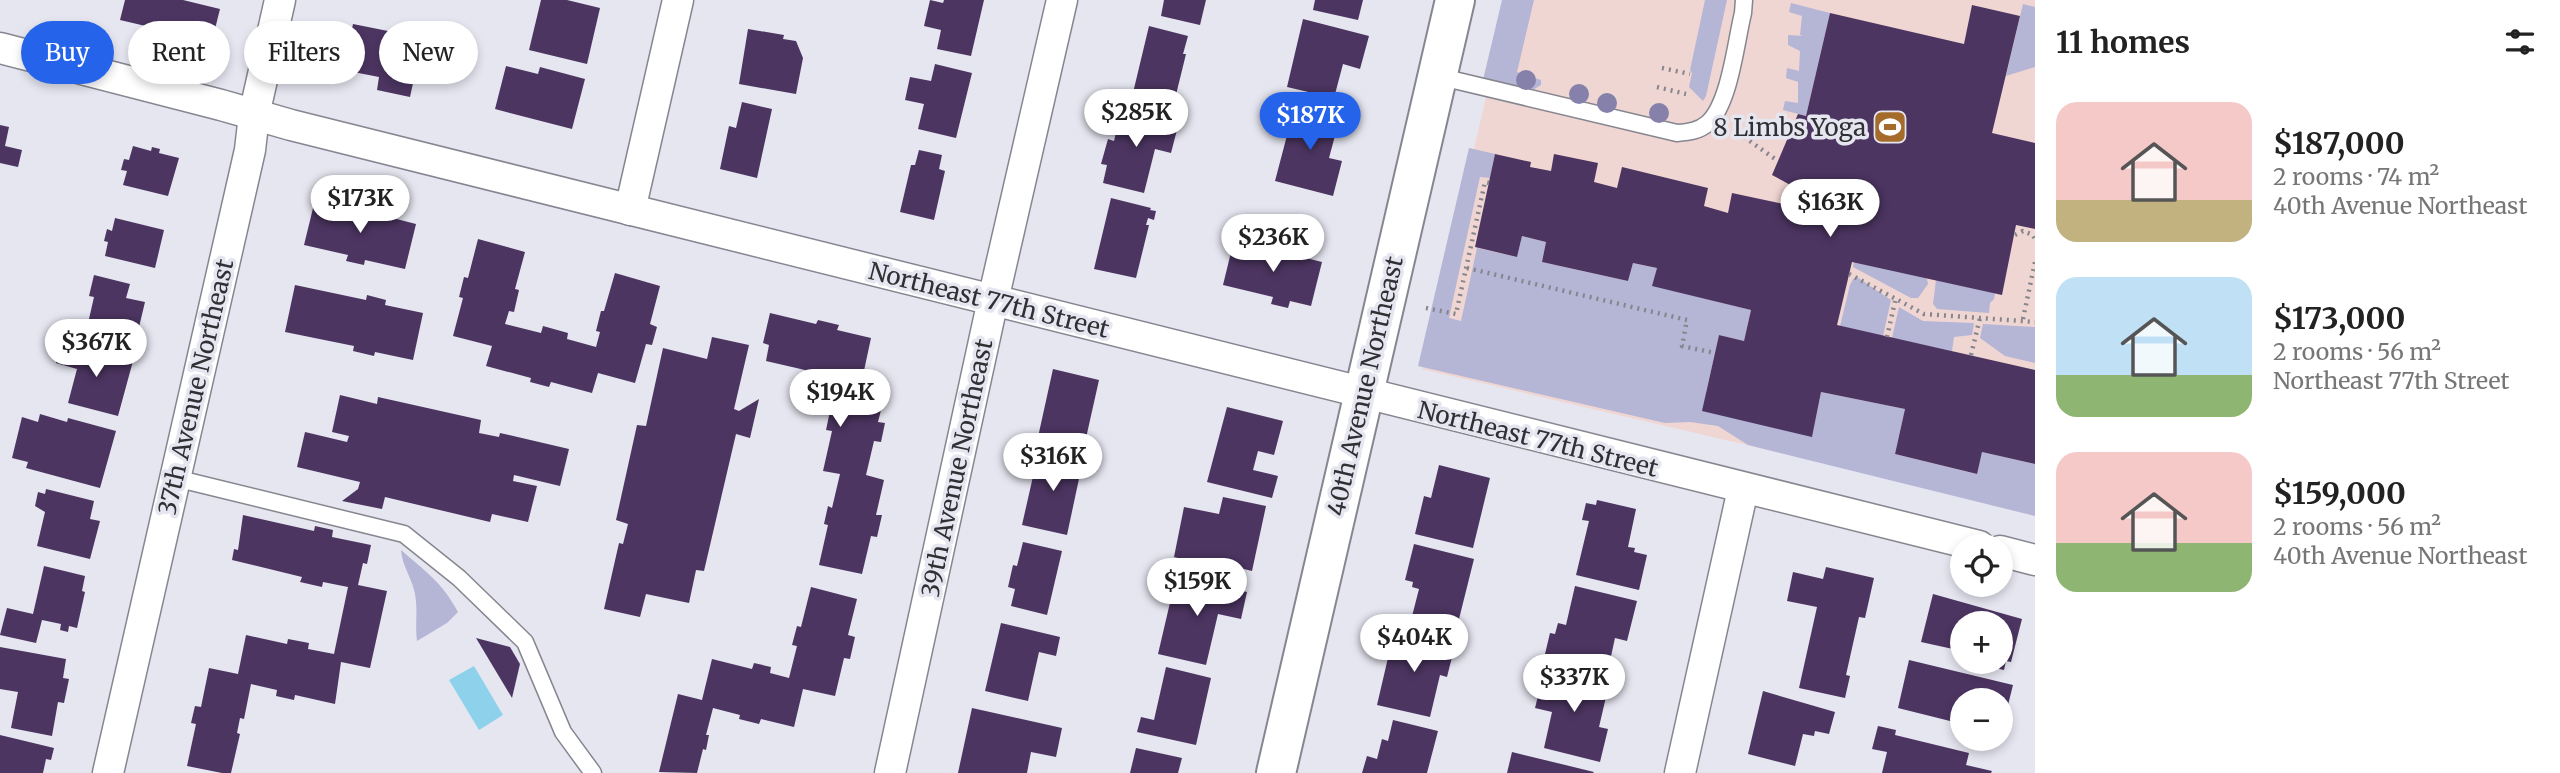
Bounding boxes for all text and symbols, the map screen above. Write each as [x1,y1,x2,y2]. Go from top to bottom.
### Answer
chip: Buy [21,21,114,84]
chip: Rent [128,21,230,84]
chip: Filters [244,21,365,84]
chip: New [379,21,478,84]
text: 11 homes [2056,23,2190,61]
icon: filters [2501,23,2539,61]
pin: $285K [1087,90,1185,149]
pin: $187K [1261,92,1359,152]
text: $285K [1100,97,1172,126]
text: $187K [1276,100,1344,129]
sports icon: 8 Limbs Yoga [1871,108,1909,146]
place label: 8 Limbs Yoga [1713,112,1866,143]
text: $187,000 [2273,124,2405,162]
icon: home [2112,130,2196,214]
text: 2 rooms · 74 m² [2273,162,2439,191]
pin: $173K [311,176,409,235]
pin: $163K [1781,180,1879,239]
text: $173K [327,183,393,212]
text: $163K [1797,187,1863,216]
text: 40th Avenue Northeast [2273,191,2527,220]
pin: $236K [1224,215,1322,274]
text: $236K [1237,222,1309,251]
street label: 40th Avenue Northeast [1320,253,1410,519]
street label: 37th Avenue Northeast [151,255,241,518]
street label: Northeast 77th Street [866,255,1113,345]
text: $173,000 [2273,299,2405,337]
icon: home [2112,305,2196,389]
pin: $367K [47,320,145,379]
text: $367K [61,327,131,356]
street label: 39th Avenue Northeast [914,336,1000,600]
text: 2 rooms · 56 m² [2273,337,2441,366]
text: Northeast 77th Street [2273,366,2509,395]
pin: $194K [791,370,889,429]
text: $194K [806,377,874,406]
street label: Northeast 77th Street [1415,394,1662,484]
pin: $316K [1004,434,1102,493]
text: $316K [1019,441,1087,470]
text: $159,000 [2273,474,2406,512]
icon: home [2112,480,2196,564]
text: 2 rooms · 56 m² [2273,512,2441,541]
map controls [1950,534,2013,751]
button: locate [1950,534,2013,597]
text: 40th Avenue Northeast [2273,541,2527,570]
pin: $159K [1148,558,1246,618]
text: $159K [1163,566,1231,595]
button: + [1950,611,2013,674]
pin: $404K [1365,614,1463,674]
text: $404K [1376,622,1452,651]
pin: $337K [1525,654,1623,714]
text: $337K [1539,662,1609,691]
button: − [1950,688,2013,751]

